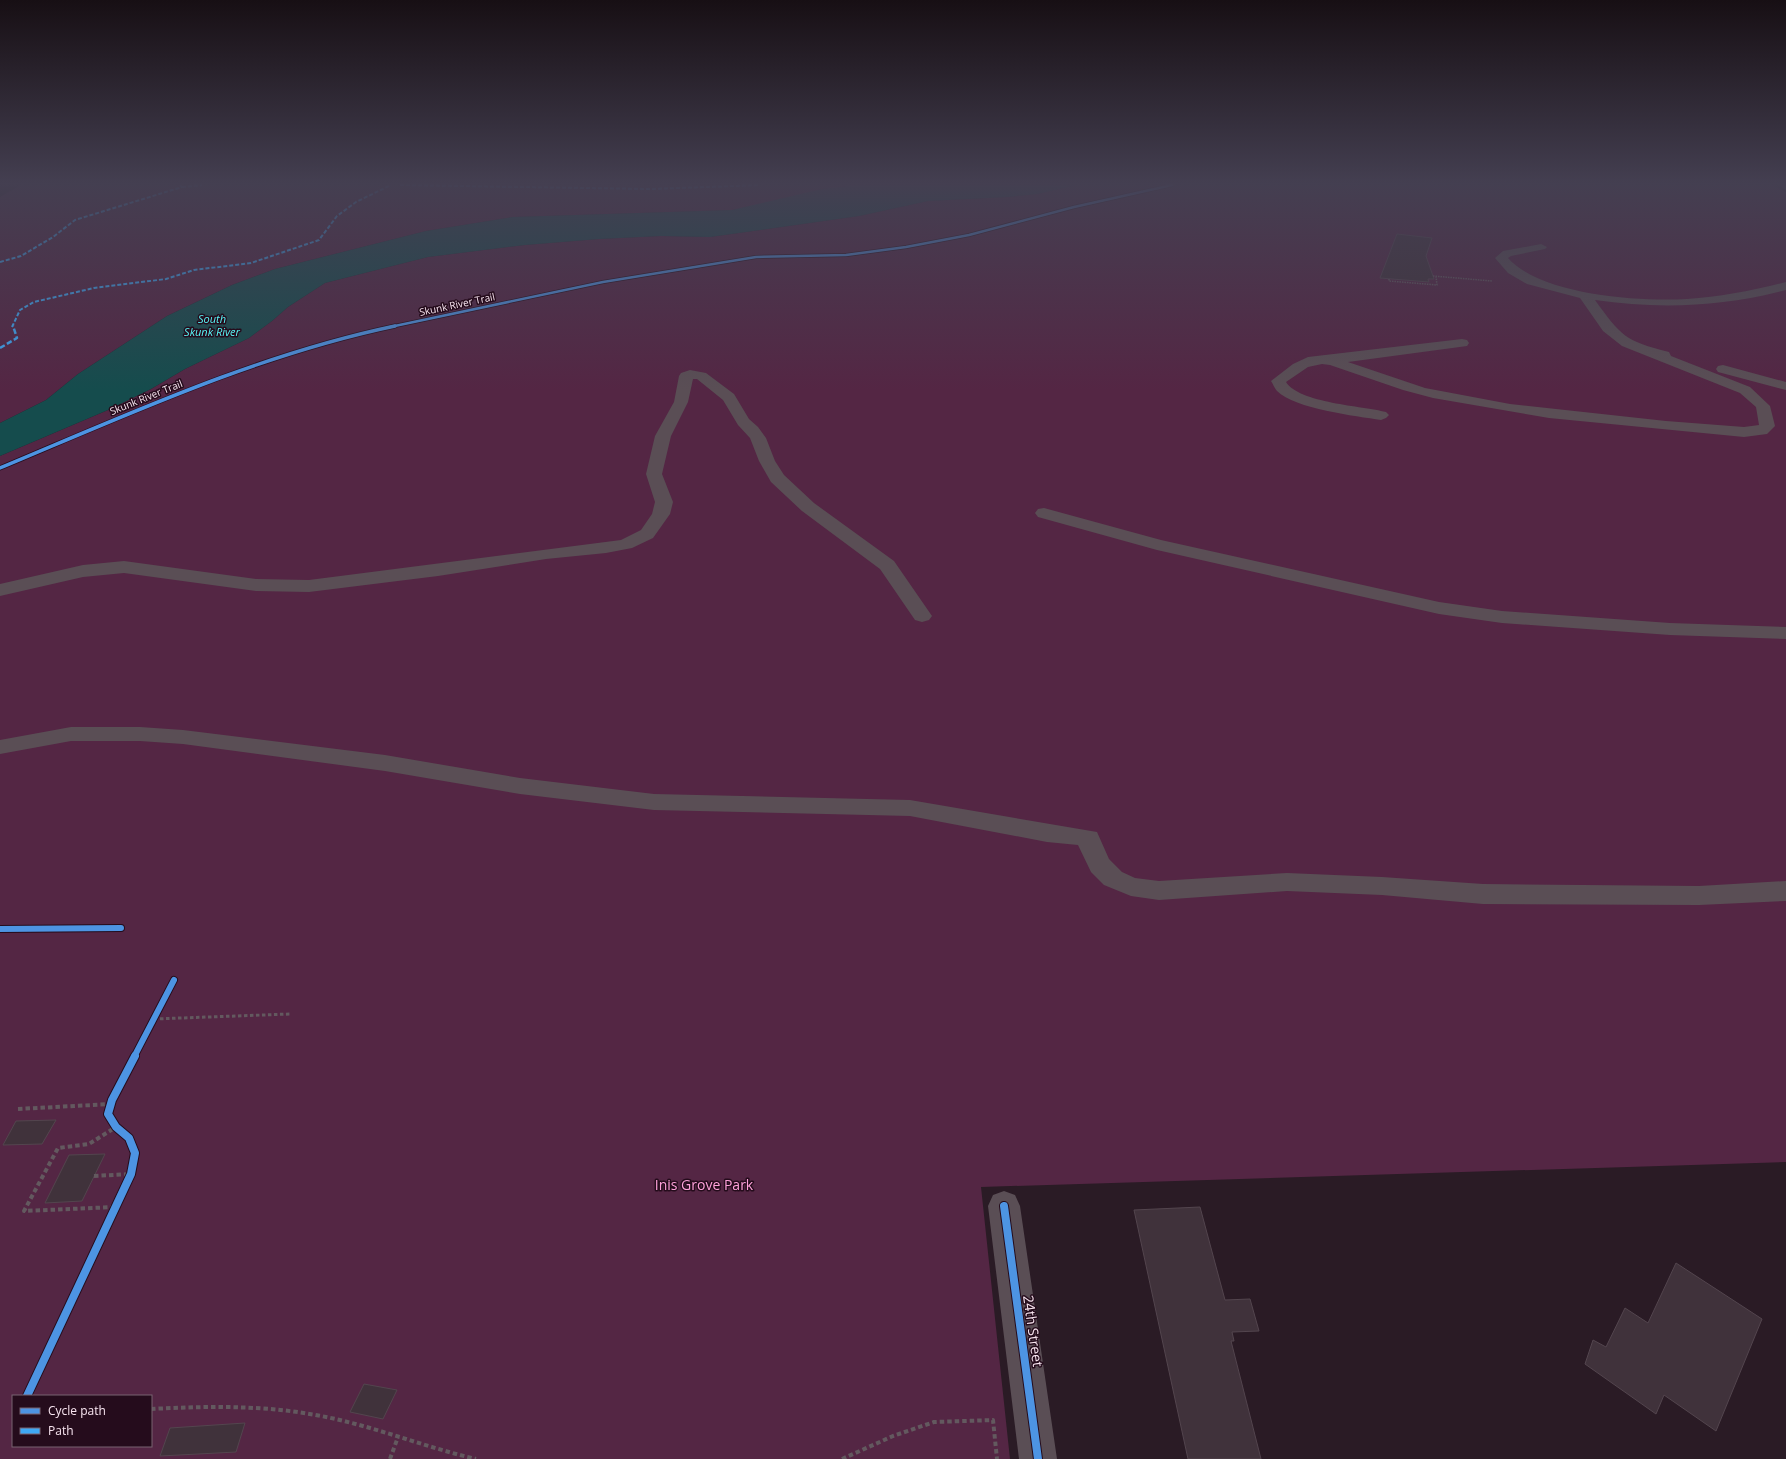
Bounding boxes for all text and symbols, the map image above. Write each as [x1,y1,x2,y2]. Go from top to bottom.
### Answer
street label: Skunk River Trail [418,289,496,319]
water label: South Skunk River [184,311,241,339]
street label: Skunk River Trail [108,376,184,418]
park label: Inis Grove Park [655,1175,754,1194]
street label: 24th Street [1019,1294,1048,1368]
legend [12,1395,152,1447]
text: Cycle path [48,1402,106,1419]
text: Path [48,1422,74,1439]

